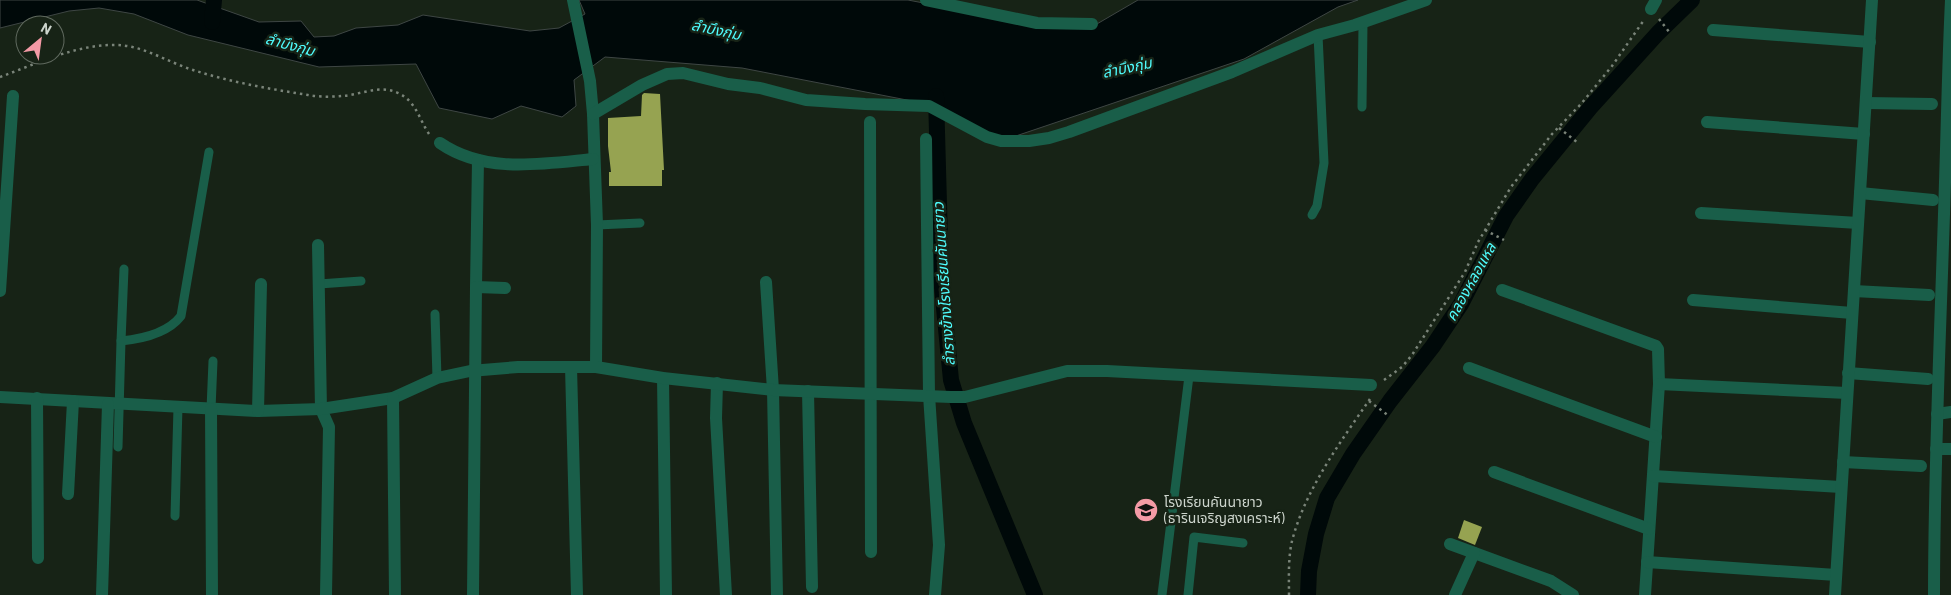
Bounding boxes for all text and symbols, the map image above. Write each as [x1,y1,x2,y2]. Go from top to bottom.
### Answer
north arrow [15,15,65,65]
water label: ลำบึงกุ่ม [690,15,744,44]
text: N [38,19,55,38]
water label: ลำบึงกุ่ม [264,29,318,61]
water label: ลำบึงกุ่ม [1100,53,1155,82]
water label: ลำรางข้างโรงเรียนคันนายาว [928,201,958,367]
water label: คลองหลอแหล [1441,239,1499,324]
place label: โรงเรียนคันนายาว (ธารินเจริญสงเคราะห์) [1163,493,1285,526]
school or university icon: โรงเรียนคันนายาว (ธารินเจริญสงเคราะห์) [1133,497,1159,523]

